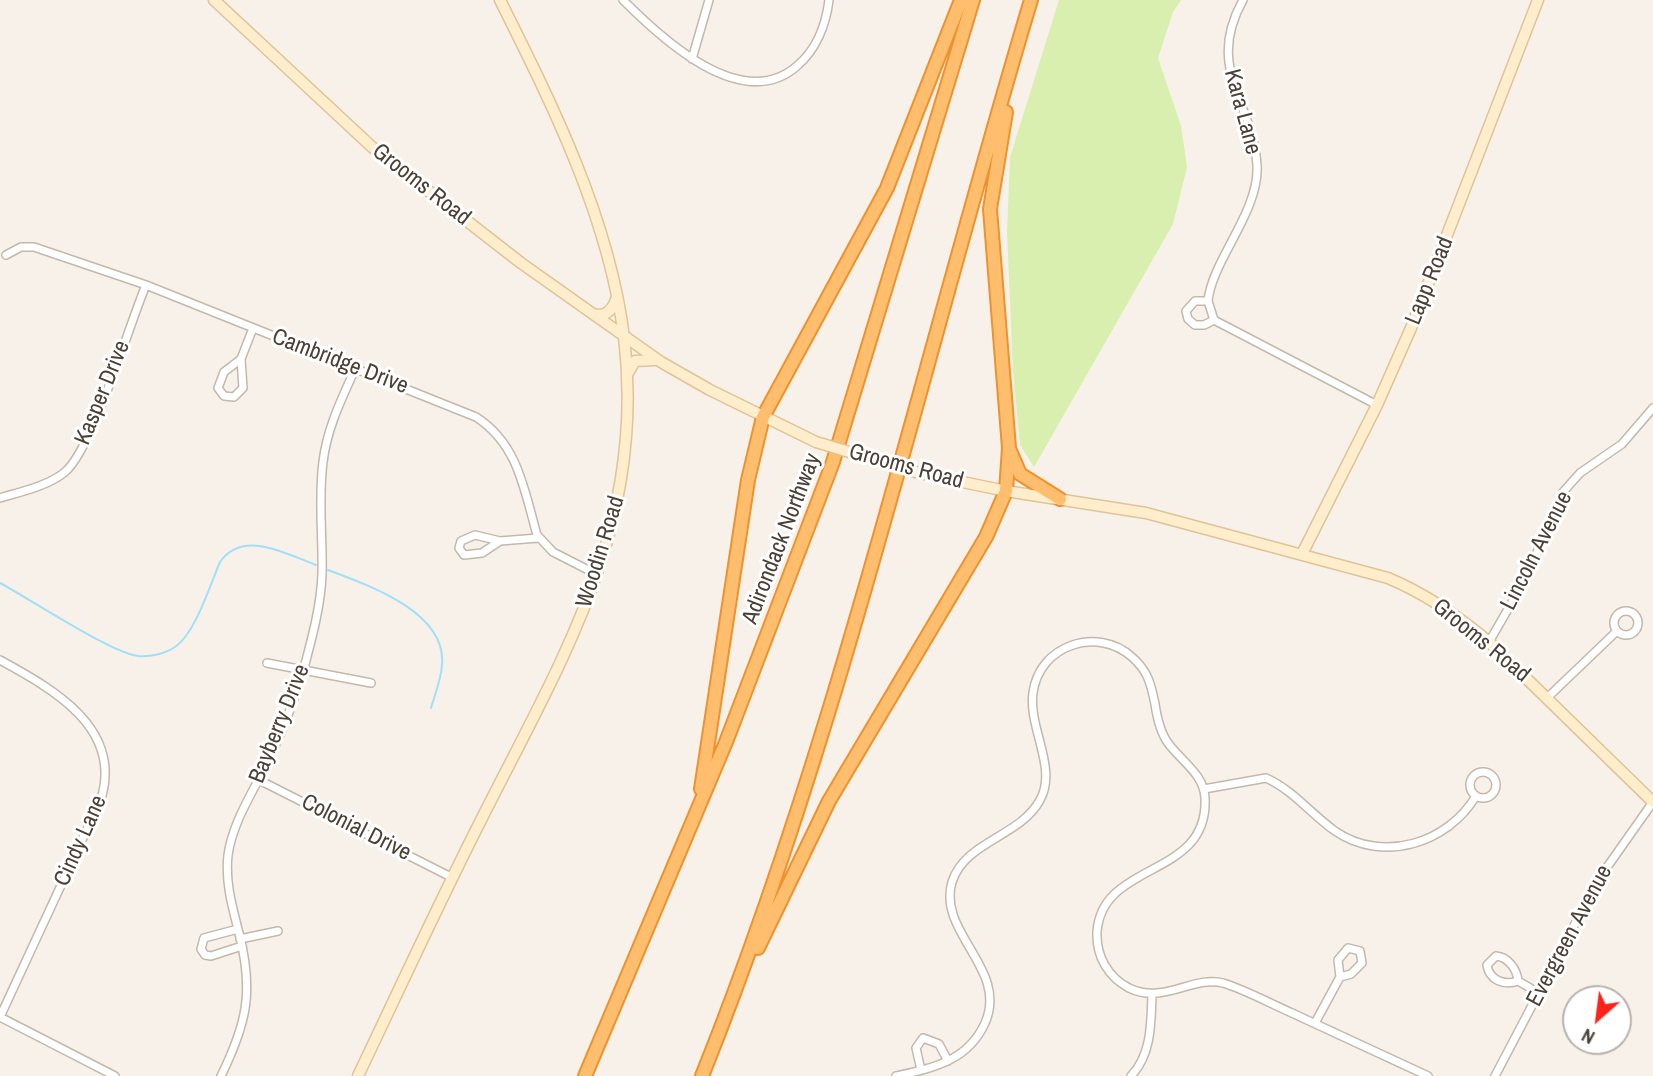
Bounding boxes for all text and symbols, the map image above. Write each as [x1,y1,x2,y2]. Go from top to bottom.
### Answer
street label: Kara Lane [1217,66,1267,158]
street label: Grooms Road [366,138,476,232]
street label: Lapp Road [1400,233,1460,329]
street label: Cambridge Drive [268,323,412,401]
street label: Kasper Drive [70,337,136,449]
street label: Grooms Road [846,438,966,496]
street label: Adirondack Northway [737,450,827,628]
street label: Lincoln Avenue [1495,487,1579,615]
street label: Woodin Road [571,493,631,611]
street label: Grooms Road [1427,593,1535,689]
street label: Bayberry Drive [244,661,316,787]
street label: Colonial Drive [297,789,415,867]
street label: Cindy Lane [49,791,113,891]
street label: Evergreen Avenue [1521,861,1619,1011]
north arrow [1562,985,1632,1055]
text: N [1577,1023,1599,1051]

